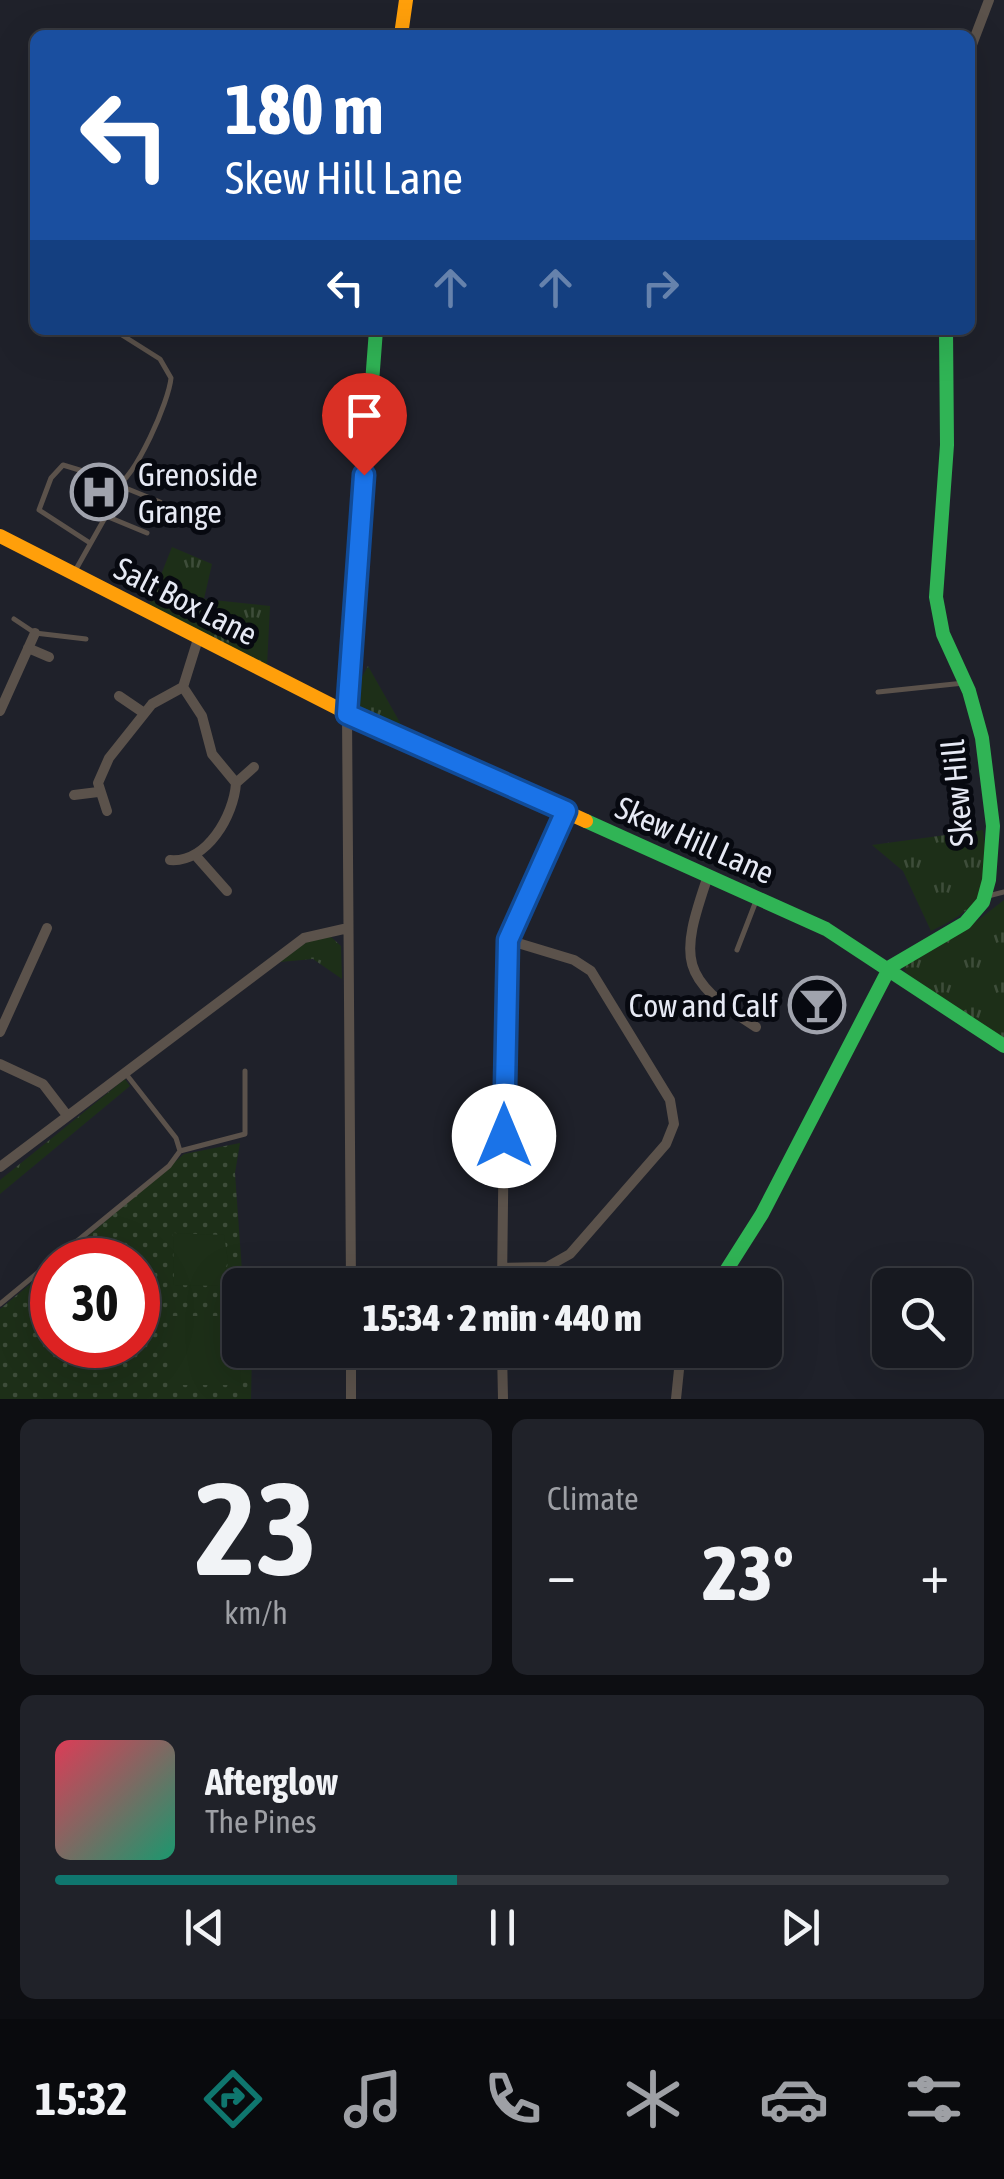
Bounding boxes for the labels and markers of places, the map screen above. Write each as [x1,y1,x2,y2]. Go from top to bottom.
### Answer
pin [322,373,407,476]
place label: Grenoside Grange [138,456,258,530]
hospital icon: Grenoside Grange [69,462,129,522]
bar icon: Cow and Calf [787,975,847,1035]
place label: Cow and Calf [629,987,778,1024]

